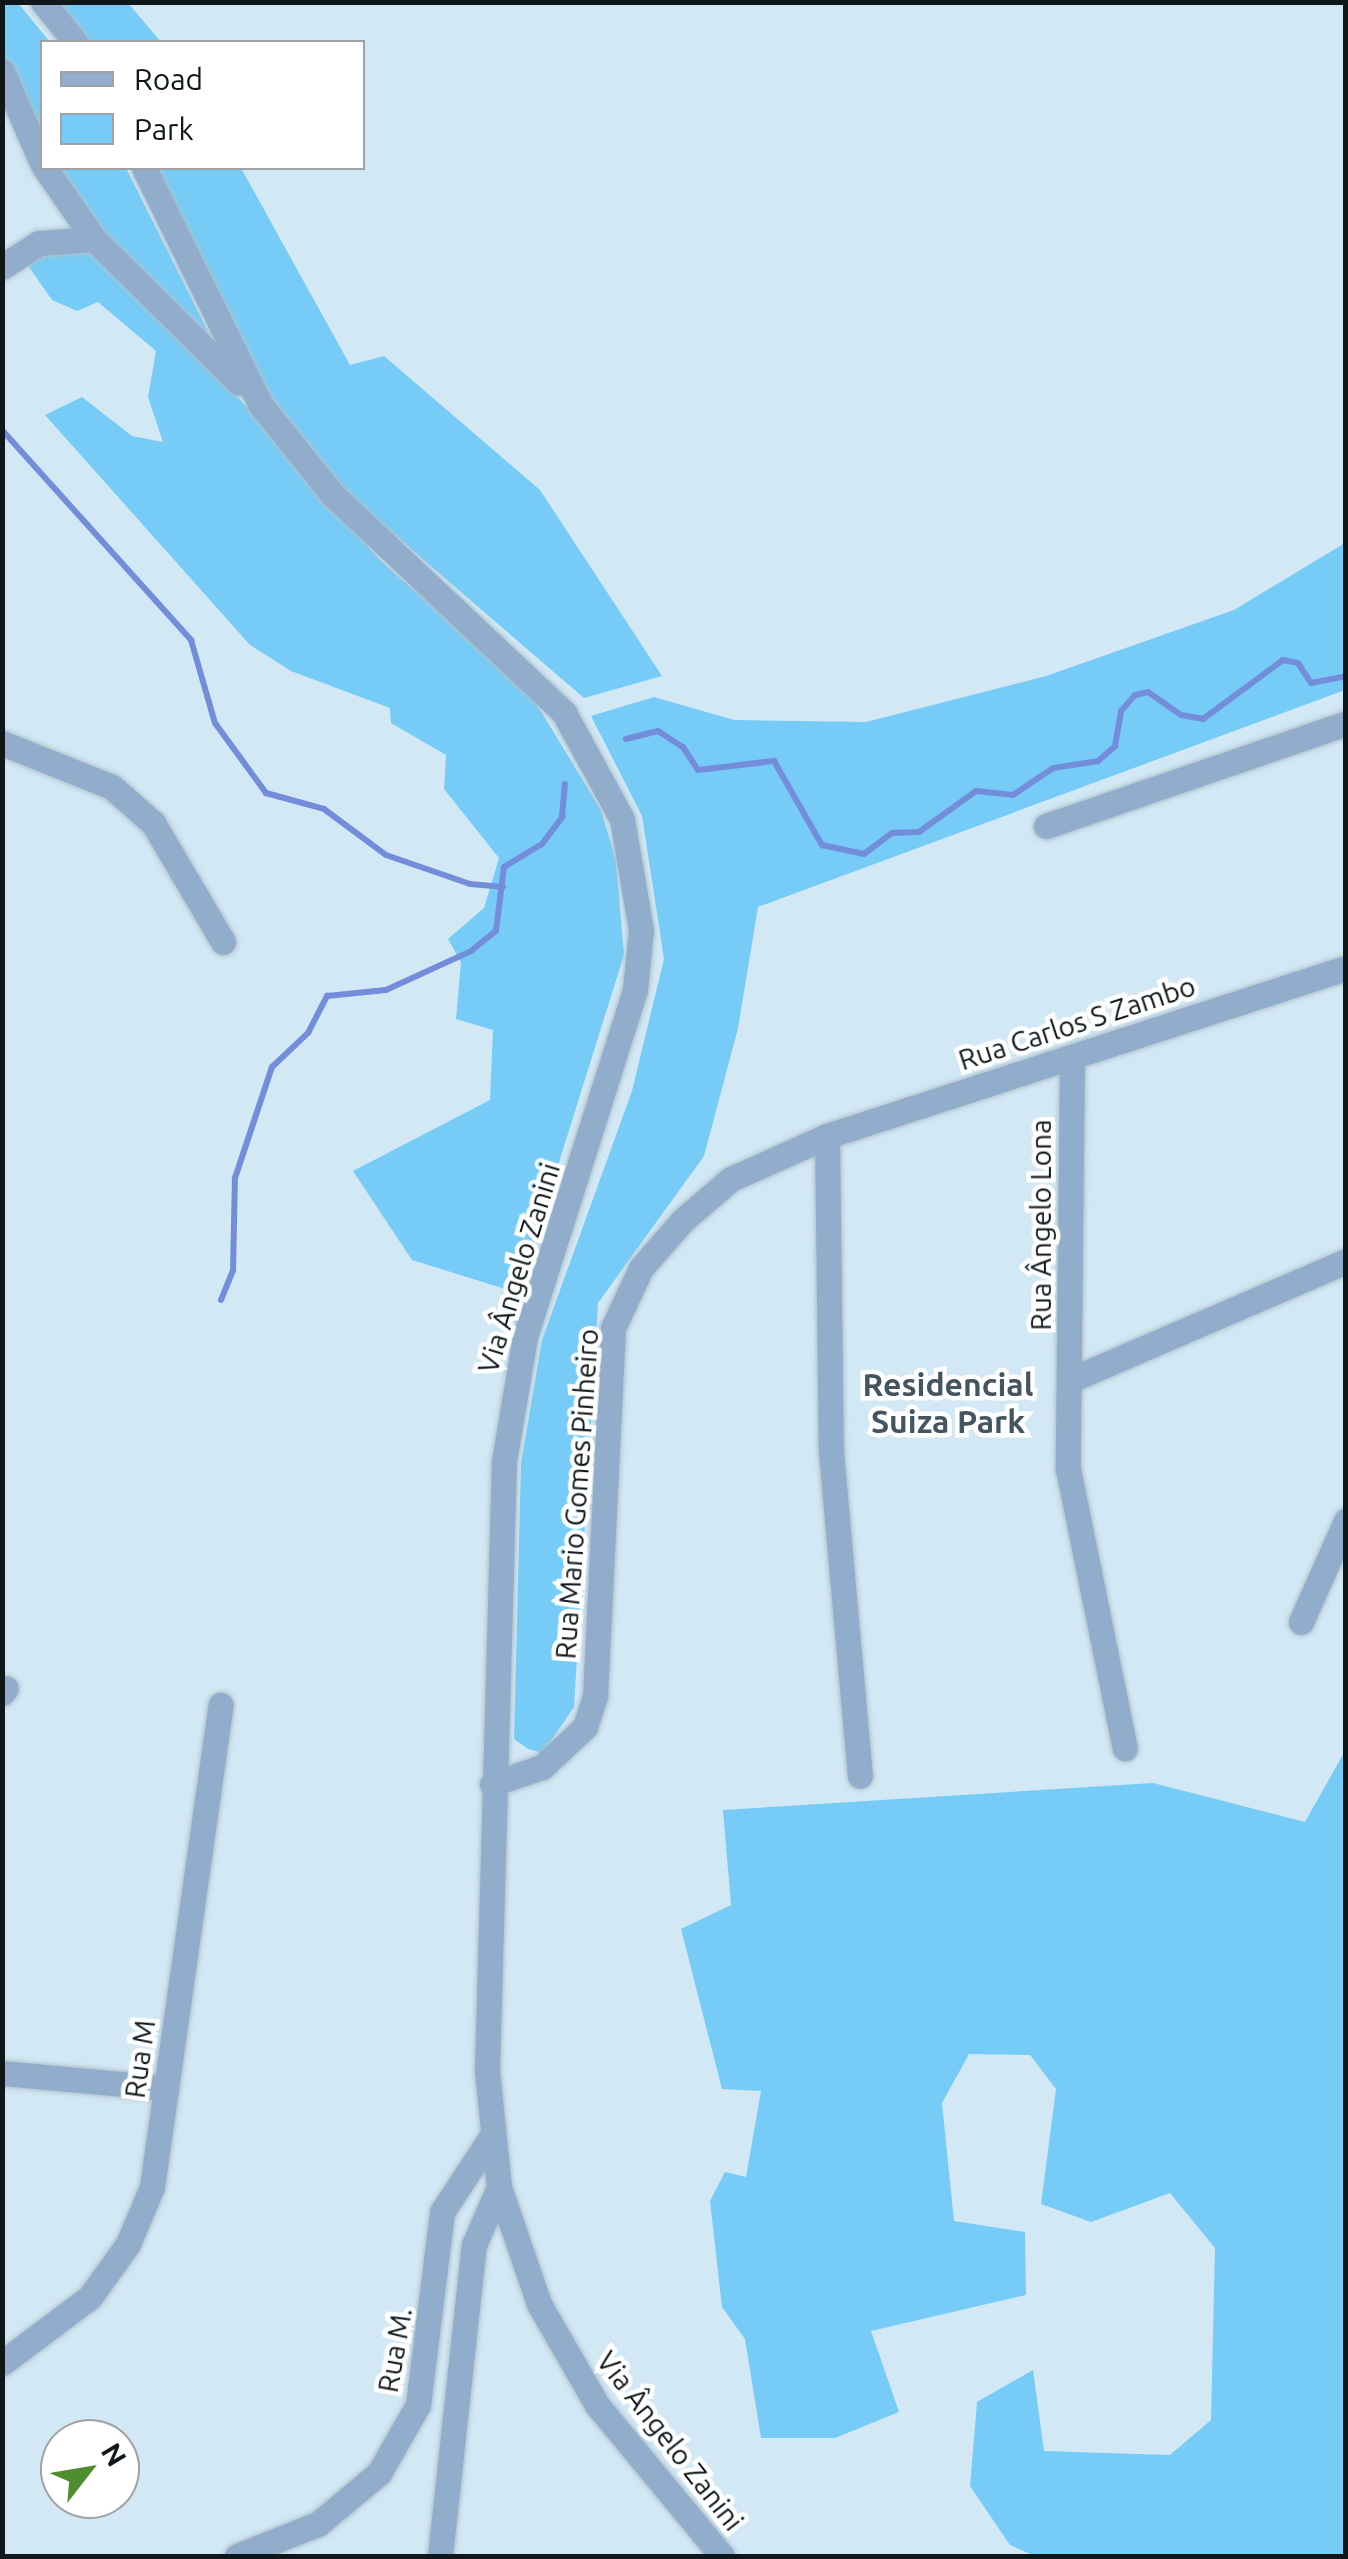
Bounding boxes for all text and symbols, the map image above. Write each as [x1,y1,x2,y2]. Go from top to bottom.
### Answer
legend [40,40,365,170]
text: Road [134,62,203,96]
text: Park [134,112,194,146]
street label: Rua Carlos S Zambo [954,969,1200,1077]
street label: Rua Ângelo Lona [1024,1119,1058,1331]
street label: Via Ângelo Zanini [471,1159,567,1377]
street label: Rua Mario Gomes Pinheiro [549,1328,605,1660]
district label: Residencial Suiza Park [863,1366,1033,1441]
street label: Rua M [118,2018,162,2100]
street label: Rua M. [371,2305,419,2395]
street label: Via Ângelo Zanini [590,2345,750,2537]
north arrow [40,2419,140,2519]
text: N [96,2437,133,2471]

